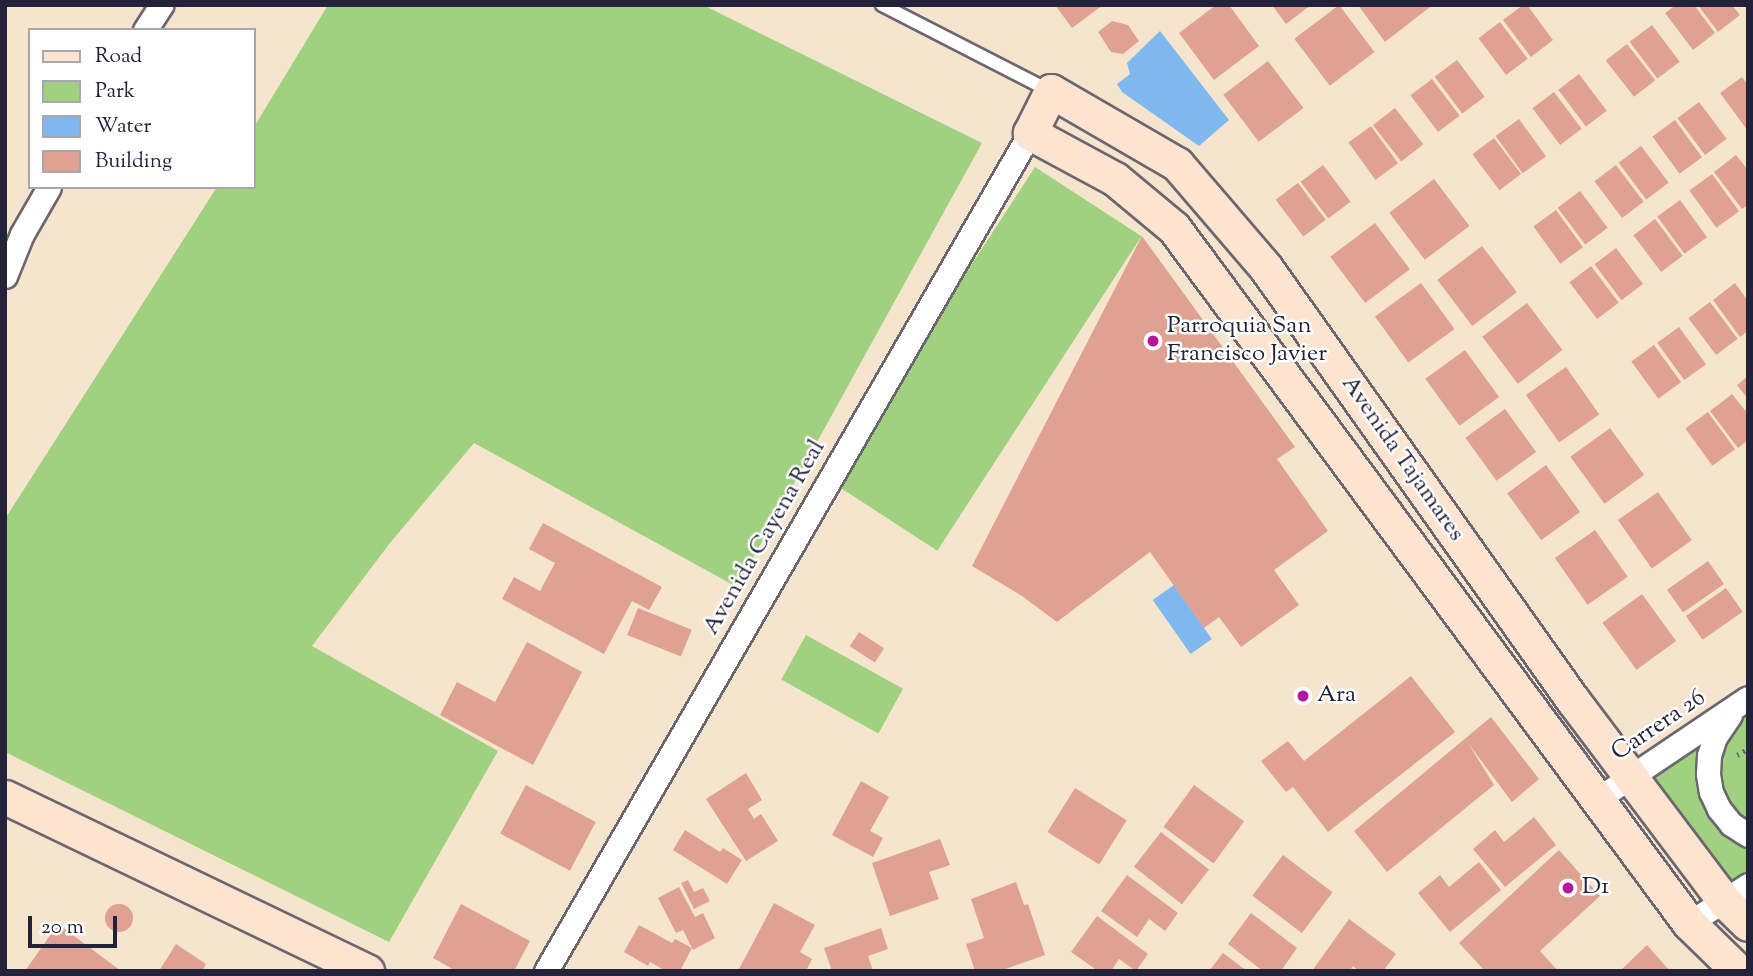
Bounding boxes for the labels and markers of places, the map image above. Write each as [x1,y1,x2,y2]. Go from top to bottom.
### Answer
place label: Parroquia San Francisco Javier [1167,313,1327,369]
marker: Parroquia San Francisco Javier [1145,333,1161,349]
place label: Ara [1317,682,1356,710]
marker: Ara [1295,688,1311,704]
place label: D1 [1582,874,1609,902]
marker: D1 [1560,880,1576,896]

